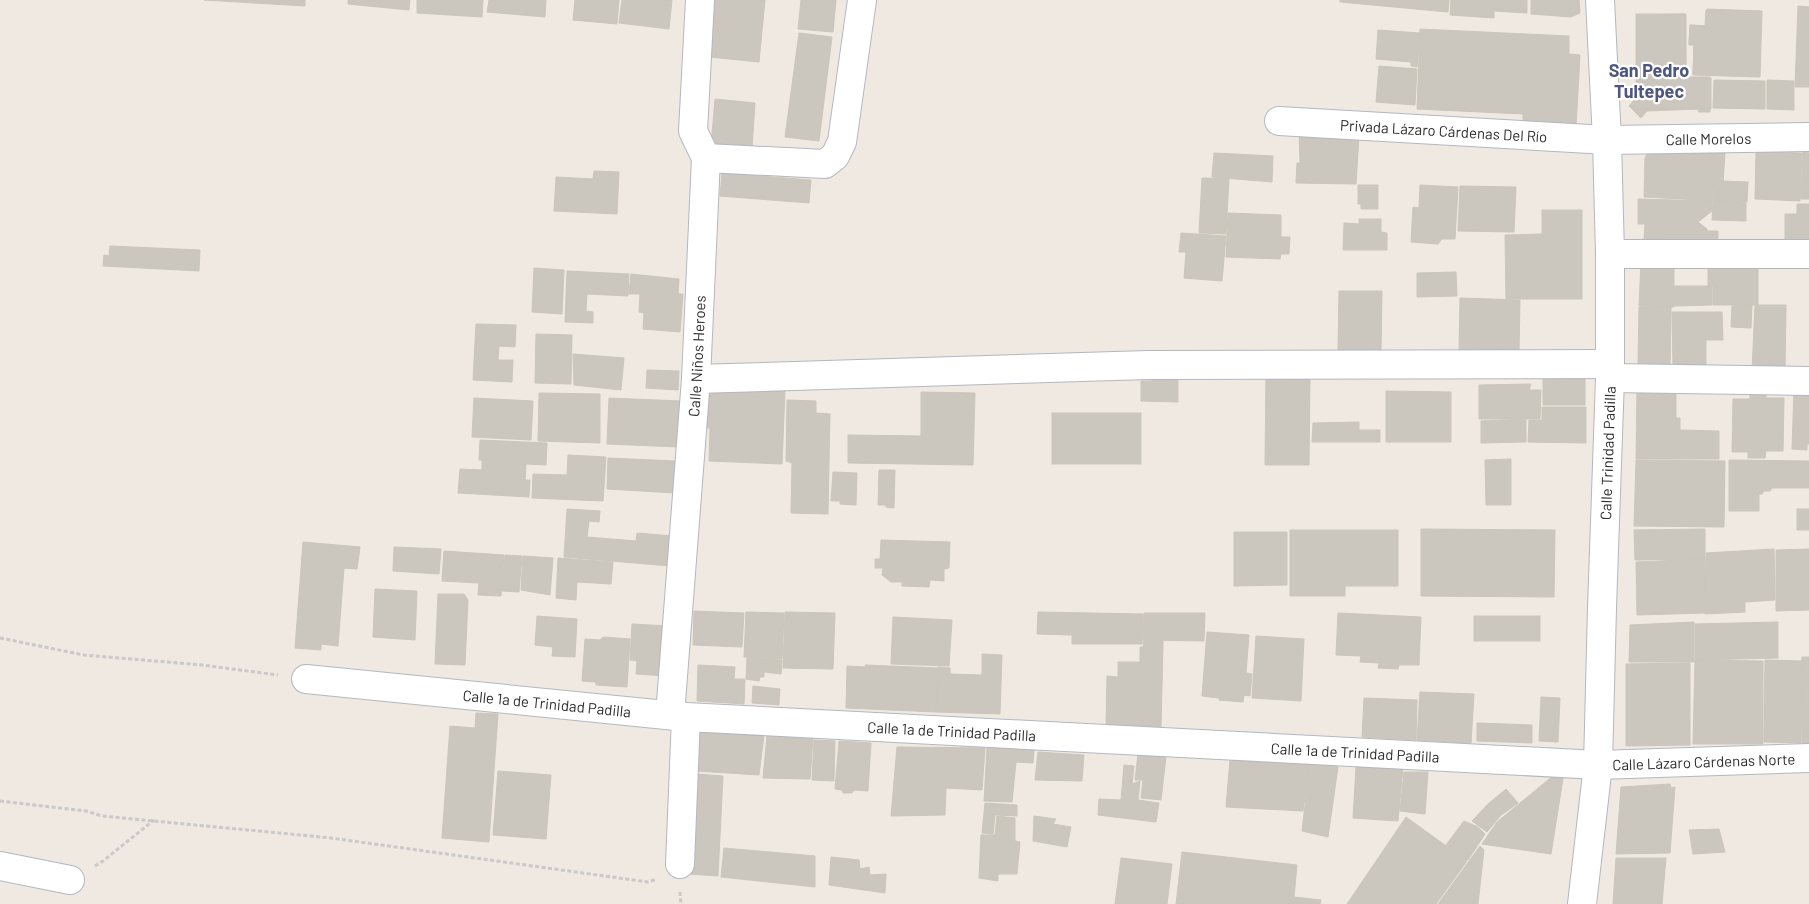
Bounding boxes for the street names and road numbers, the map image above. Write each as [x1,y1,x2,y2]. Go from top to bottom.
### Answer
street label: Privada Lázaro Cárdenas Del Río [1340,116,1548,146]
street label: Calle Morelos [1665,129,1751,148]
street label: Calle Niños Heroes [684,295,709,417]
street label: Calle Trinidad Padilla [1596,386,1619,520]
street label: Calle 1a de Trinidad Padilla [462,686,632,720]
street label: Calle 1a de Trinidad Padilla [867,718,1037,744]
street label: Calle 1a de Trinidad Padilla [1270,739,1440,766]
street label: Calle Lázaro Cárdenas Norte [1612,749,1796,774]

